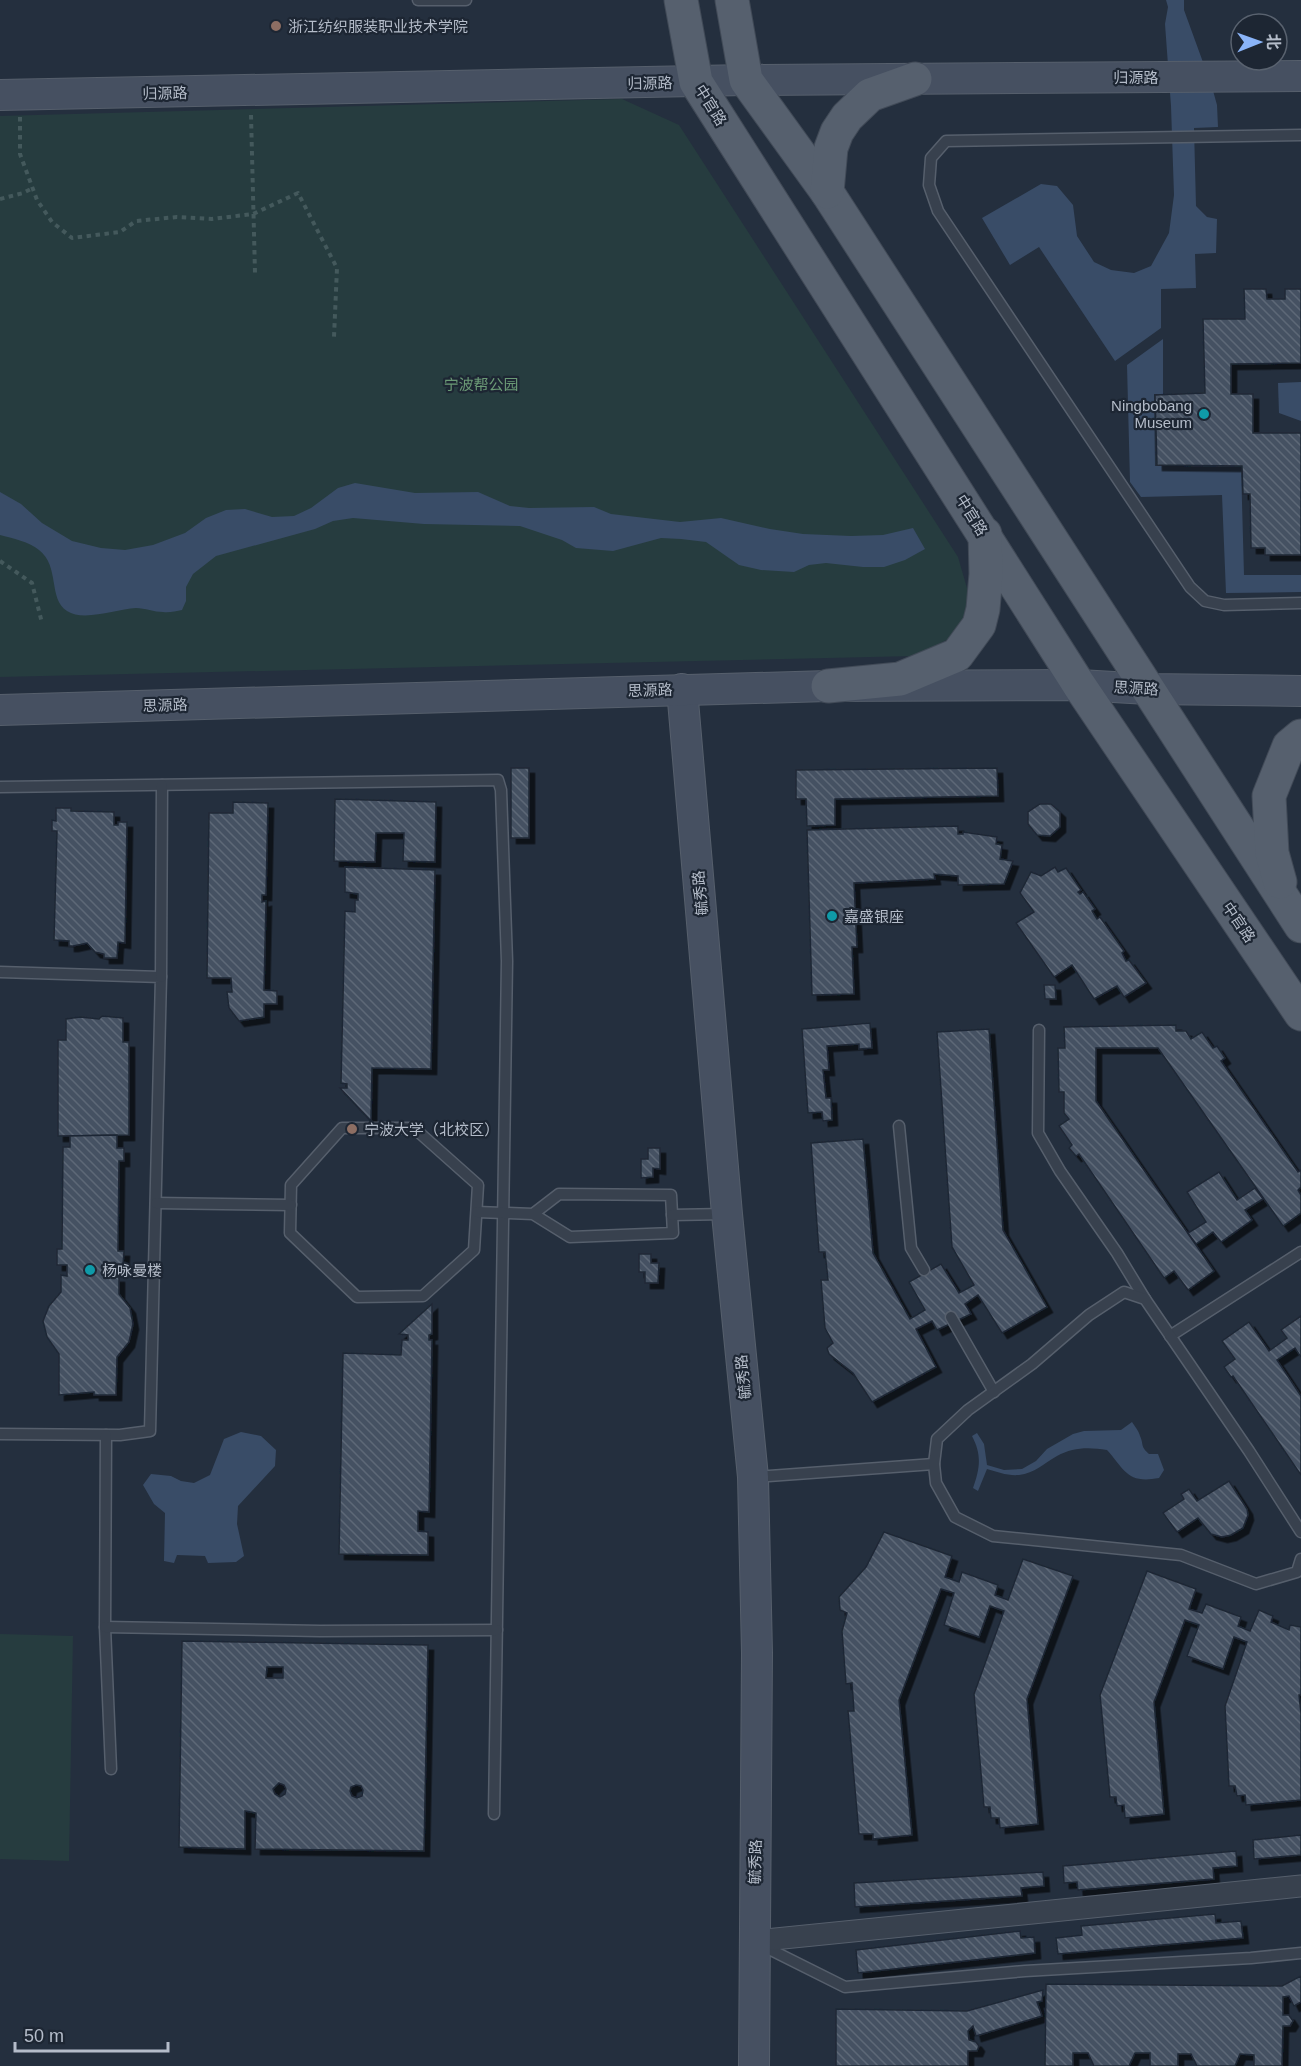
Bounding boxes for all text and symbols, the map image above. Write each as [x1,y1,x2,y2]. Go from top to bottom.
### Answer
north arrow [1229,12,1289,72]
place label: 浙江纺织服装职业技术学院 [288,18,468,35]
marker: 浙江纺织服装职业技术学院 [269,19,283,33]
text: 北 [1265,34,1282,50]
street label: 归源路 [1113,69,1159,86]
street label: 归源路 [627,74,673,92]
street label: 中官路 [692,81,730,129]
street label: 归源路 [142,84,188,102]
park label: 宁波帮公园 [443,376,519,393]
place label: Ningbobang Museum [1111,397,1192,431]
marker: Ningbobang Museum [1197,407,1211,421]
street label: 中官路 [953,491,991,539]
street label: 思源路 [1113,678,1159,698]
street label: 思源路 [627,681,673,699]
street label: 思源路 [142,696,188,714]
street label: 毓秀路 [690,870,710,916]
street label: 中官路 [1219,899,1259,945]
place label: 嘉盛银座 [844,908,904,925]
marker: 嘉盛银座 [825,909,839,923]
place label: 宁波大学（北校区） [364,1121,499,1138]
marker: 宁波大学（北校区） [345,1122,359,1136]
place label: 杨咏曼楼 [102,1262,162,1279]
marker: 杨咏曼楼 [83,1263,97,1277]
street label: 毓秀路 [732,1354,754,1400]
street label: 毓秀路 [746,1839,764,1885]
scale bar [15,2015,168,2053]
text: 50 m [24,2026,64,2046]

